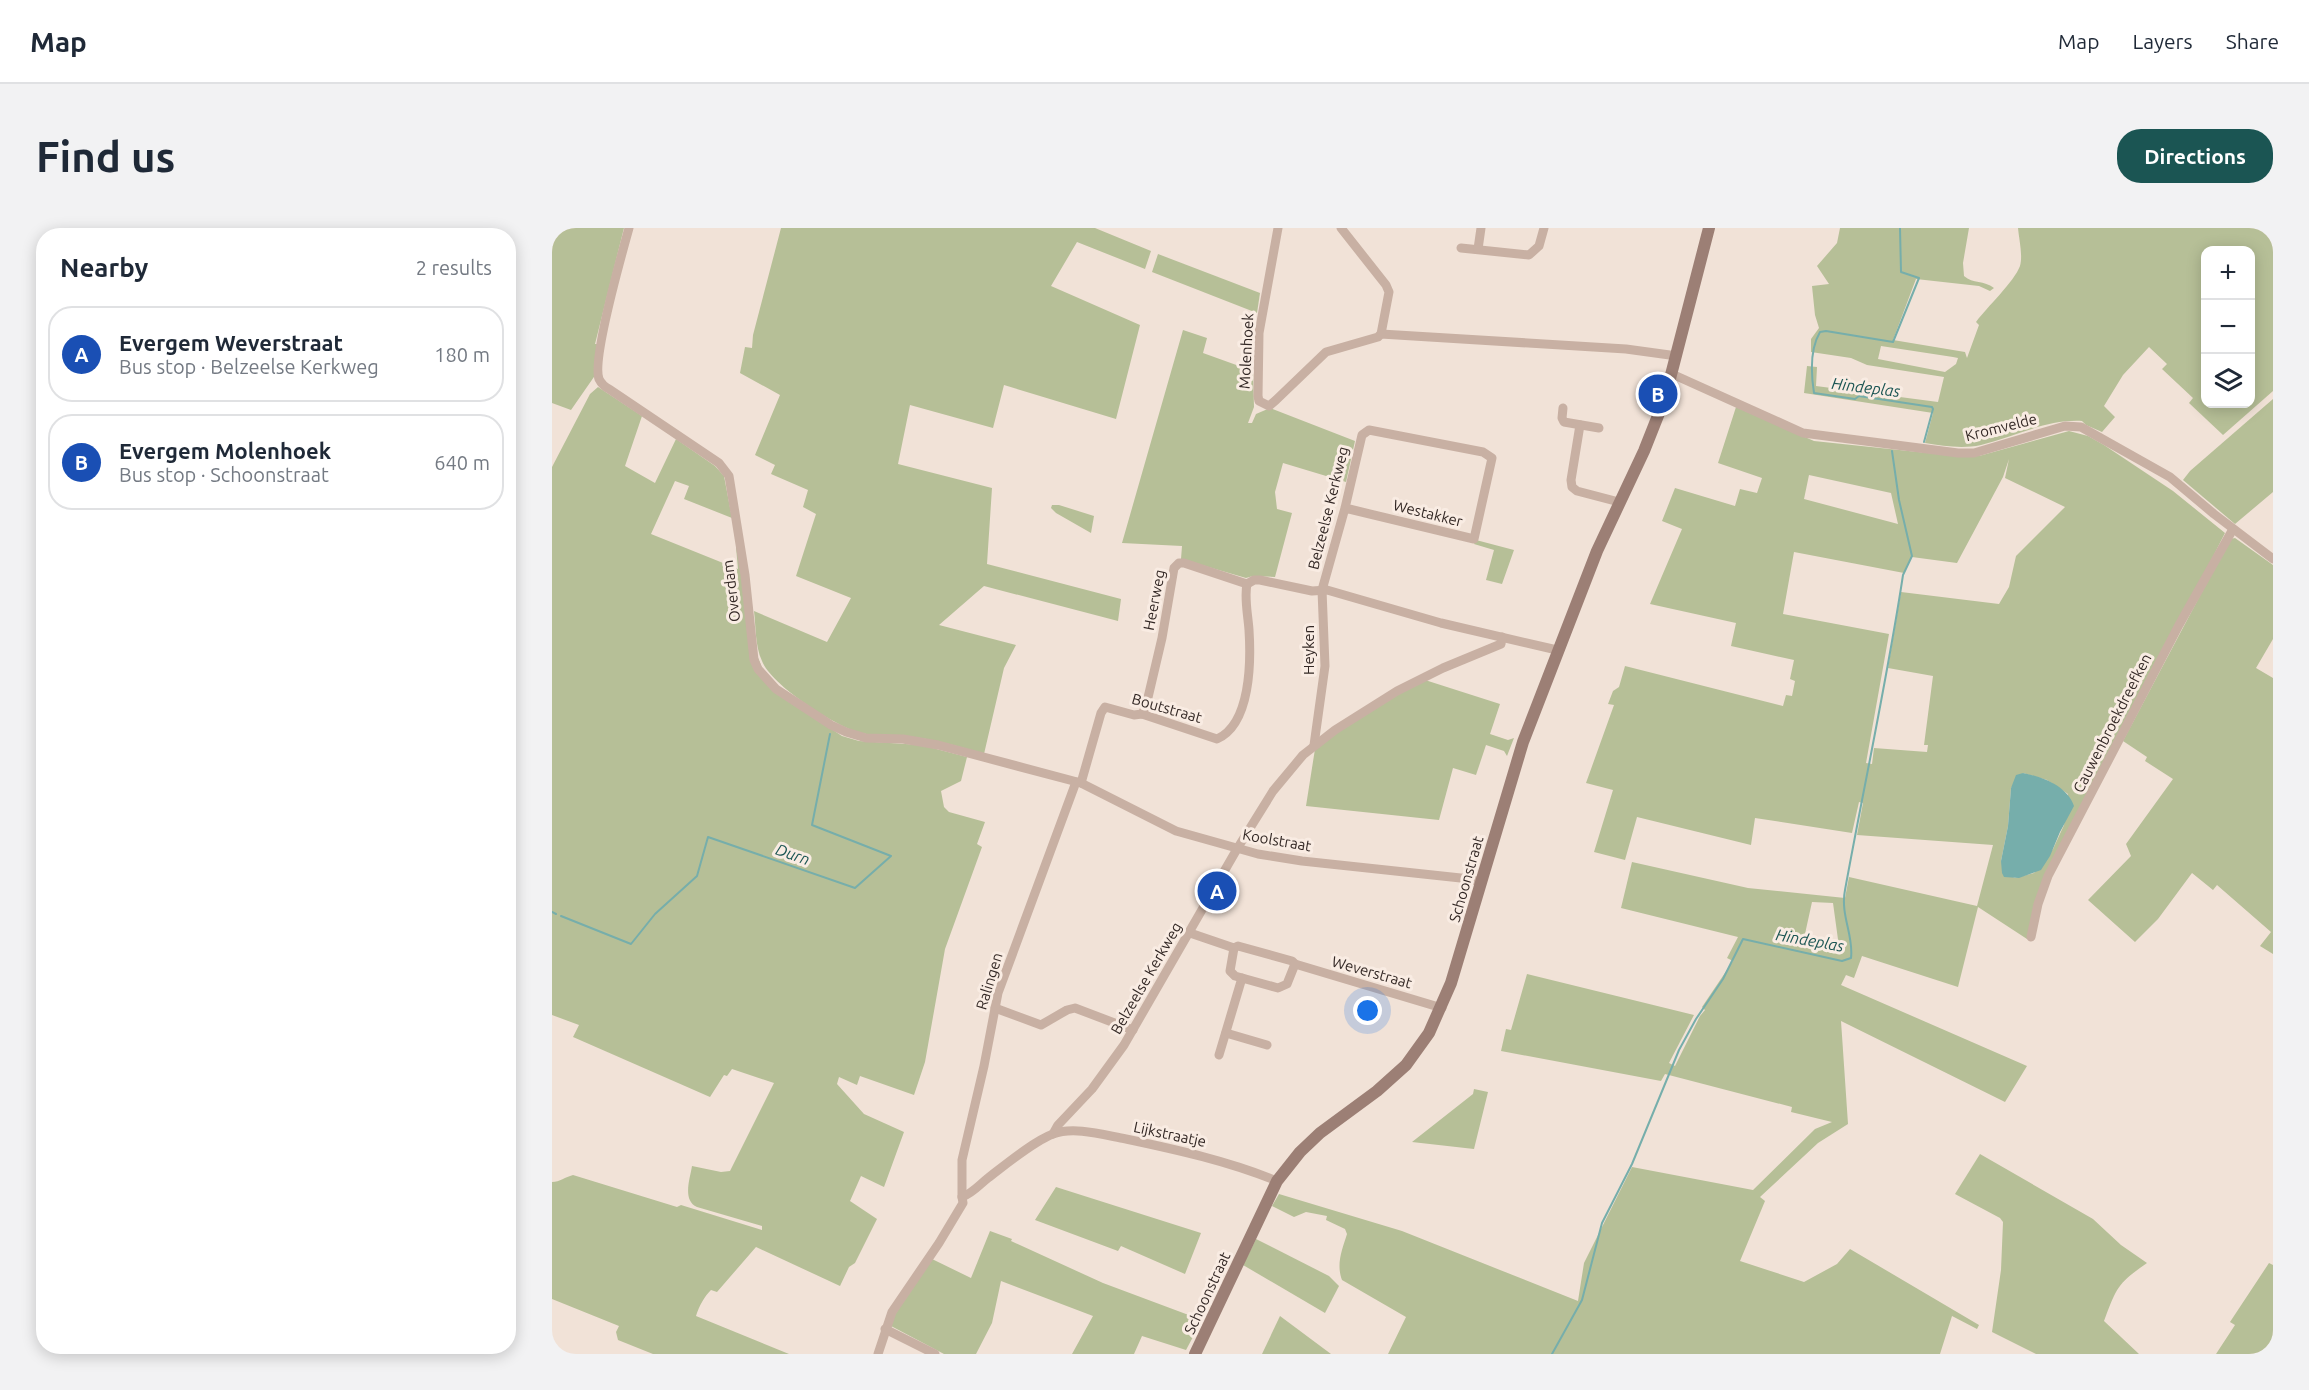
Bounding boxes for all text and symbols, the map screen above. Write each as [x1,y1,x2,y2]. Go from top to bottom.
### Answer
text: Map [30,26,87,57]
text: Map [2058,29,2099,53]
text: Layers [2132,29,2193,53]
text: Share [2226,29,2279,53]
button: Directions [2117,129,2273,183]
text: Find us [36,133,175,180]
map controls [2201,246,2255,408]
button: + [2201,246,2255,300]
text: Nearby [60,253,148,282]
text: 2 results [416,256,492,279]
button: − [2201,300,2255,354]
street label: Molenhoek [1236,312,1256,389]
text: Evergem Weverstraat [119,330,343,355]
text: A [74,343,89,366]
text: 180 m [434,343,490,366]
button: layers [2201,354,2255,408]
text: Bus stop · Belzeelse Kerkweg [119,355,379,378]
pin: B [1638,372,1678,416]
water label: Hindeplas [1831,374,1902,400]
street label: Kromvelde [1963,410,2039,444]
text: Evergem Molenhoek [119,438,331,463]
street label: Belzeelse Kerkweg [1304,445,1352,571]
text: B [75,451,88,474]
text: 640 m [434,451,490,474]
text: Bus stop · Schoonstraat [119,463,329,486]
street label: Westakker [1392,496,1465,530]
street label: Overdam [719,559,743,623]
street label: Heerweg [1140,568,1168,632]
street label: Heyken [1300,625,1317,675]
street label: Cauwenbroekdreefken [2070,651,2154,795]
street label: Boutstraat [1130,690,1204,726]
street label: Koolstraat [1241,826,1313,854]
street label: Schoonstraat [1446,834,1486,924]
water label: Durn [774,840,812,868]
pin: A [1198,868,1236,914]
street label: Belzeelse Kerkweg [1107,919,1185,1037]
water label: Hindeplas [1775,925,1846,955]
street label: Ralingen [972,950,1006,1012]
street label: Weverstraat [1330,952,1414,992]
your location [1353,996,1382,1025]
street label: Lijkstraatje [1132,1118,1208,1150]
street label: Schoonstraat [1181,1249,1234,1337]

